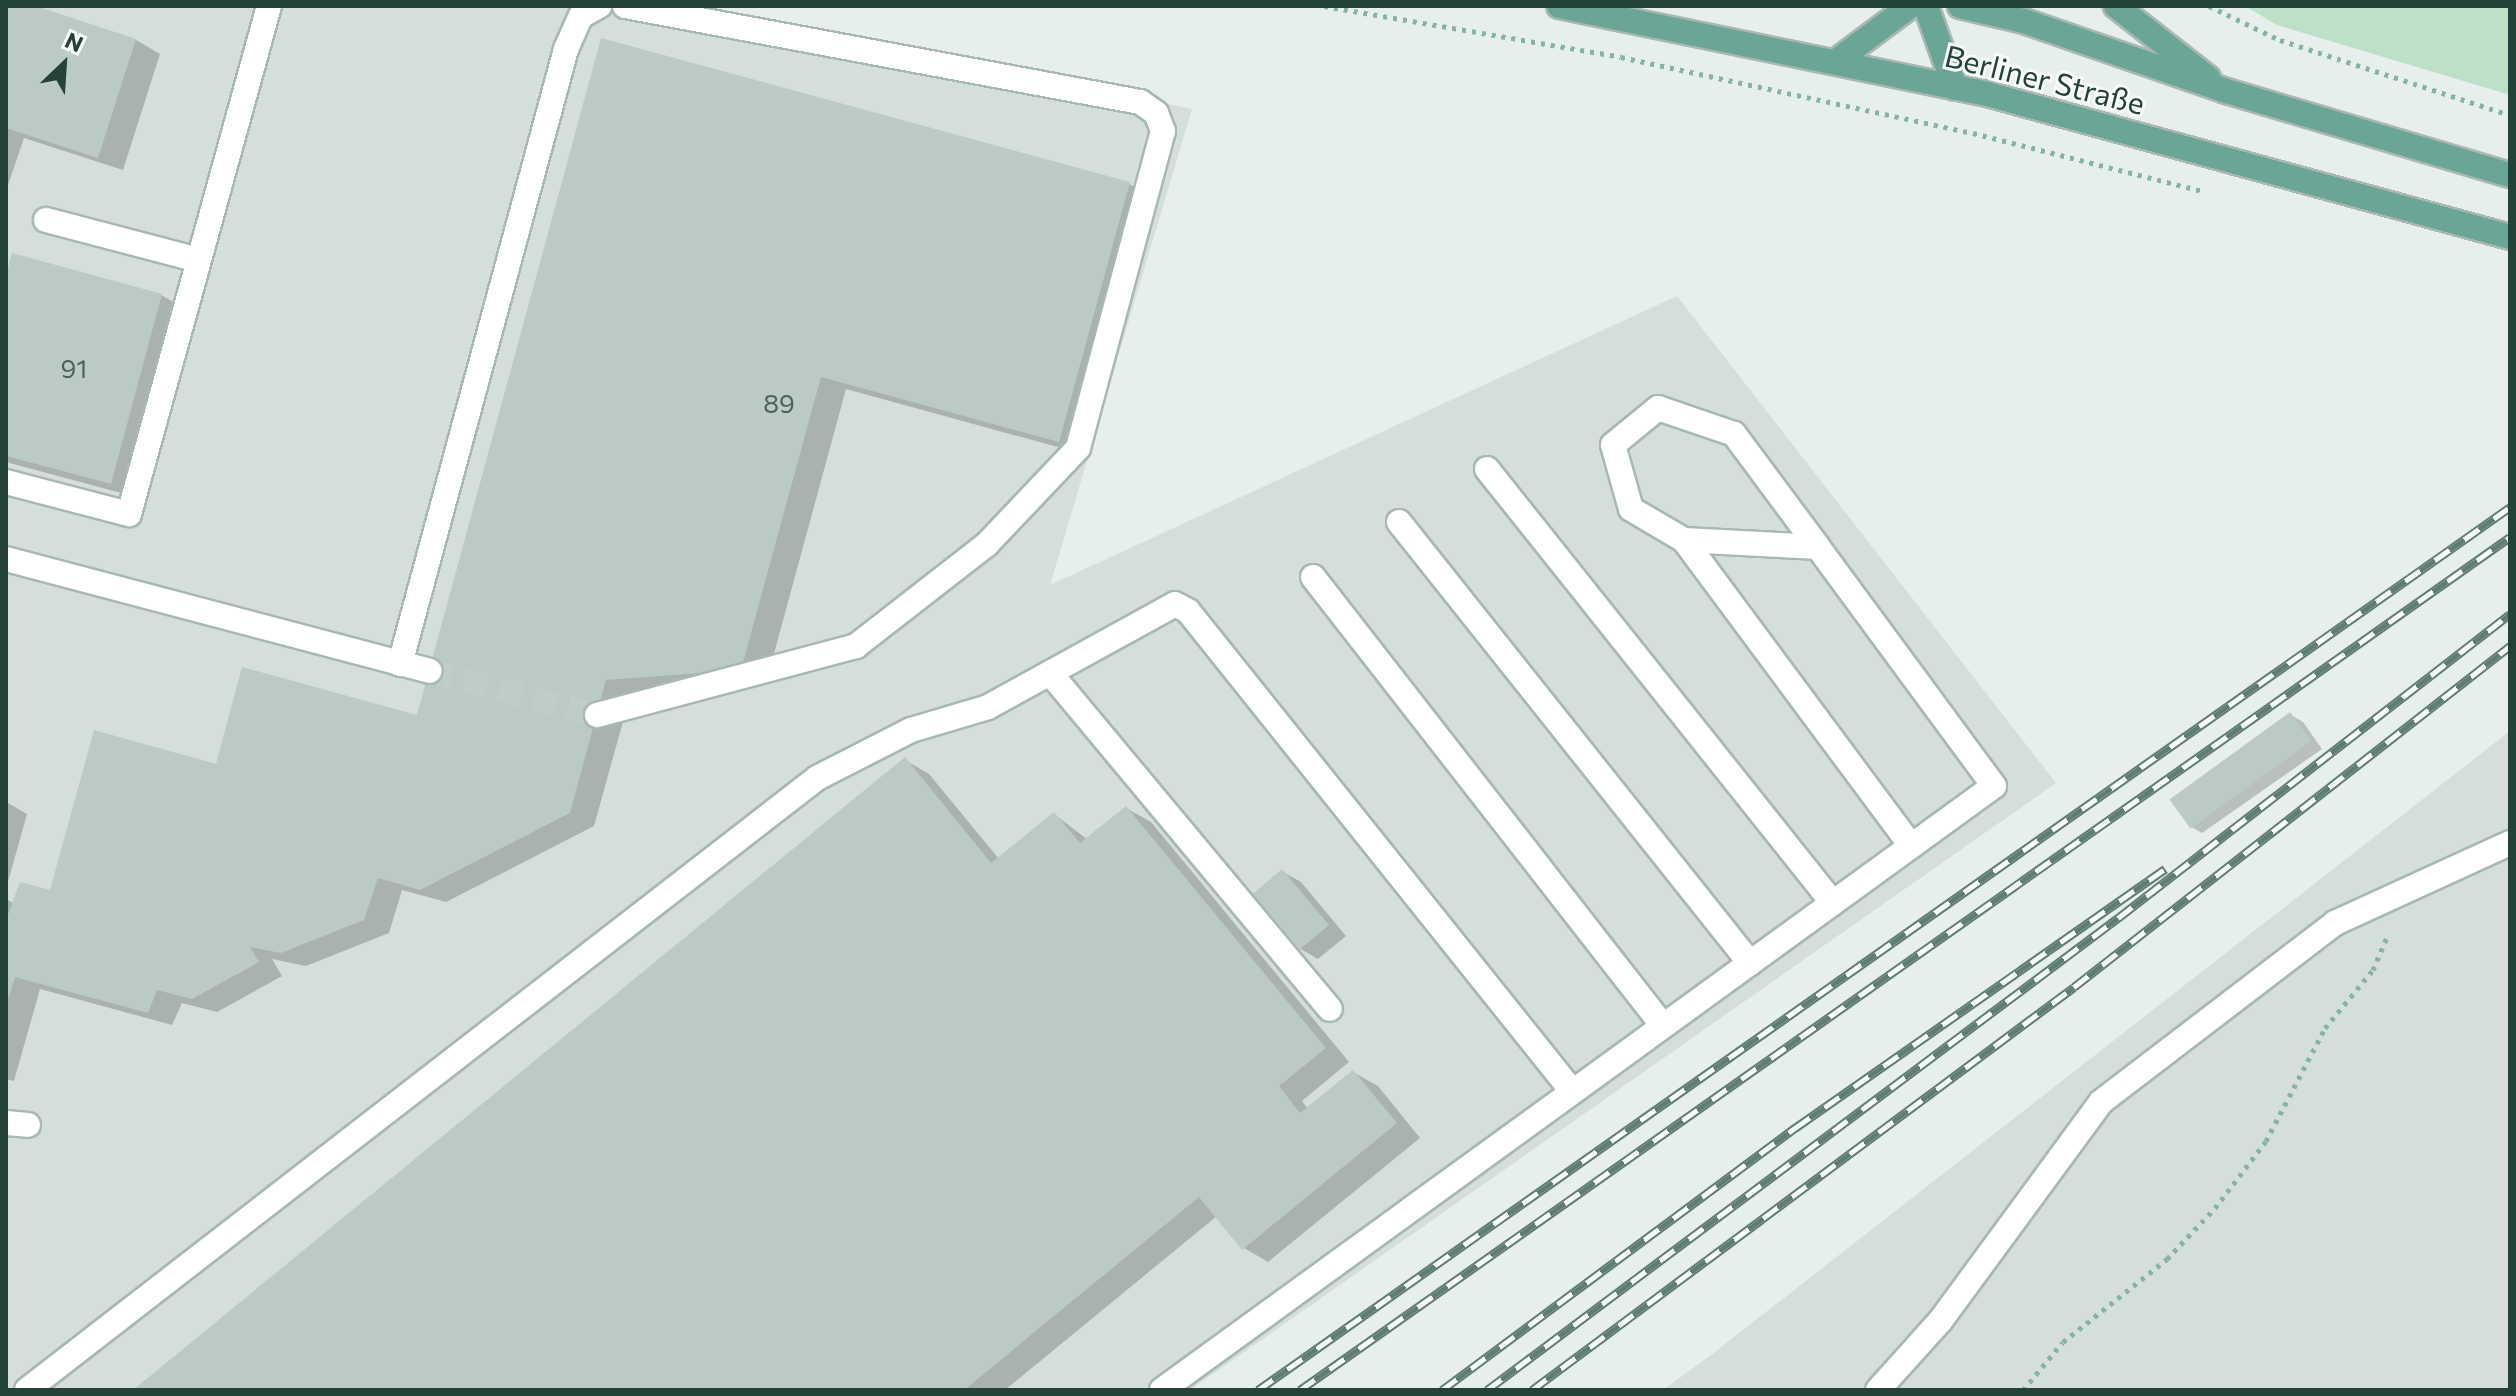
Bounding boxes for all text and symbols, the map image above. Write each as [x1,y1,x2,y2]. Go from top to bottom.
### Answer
north arrow [24,24,104,104]
text: N [61,26,88,58]
street label: Berliner Straße [1942,37,2148,121]
house number: 91 [61,352,87,384]
house number: 89 [763,387,795,419]

